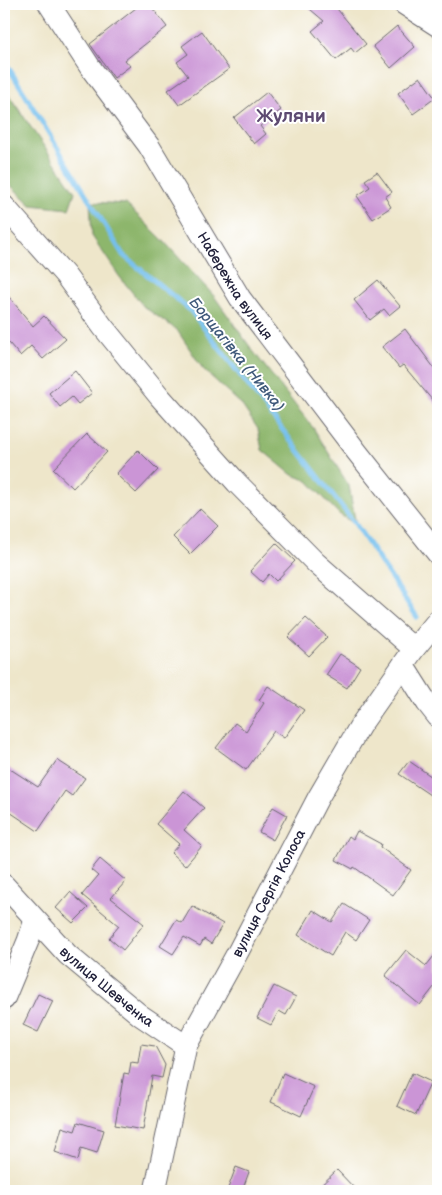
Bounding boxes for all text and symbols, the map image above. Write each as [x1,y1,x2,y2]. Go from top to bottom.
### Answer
district label: Жуляни [256,105,326,128]
street label: Набережна вулиця [193,229,277,343]
water label: Борщагівка (Нивка) [185,293,289,416]
street label: вулиця Сергія Колоса [229,826,310,960]
street label: вулиця Шевченка [56,944,157,1031]

